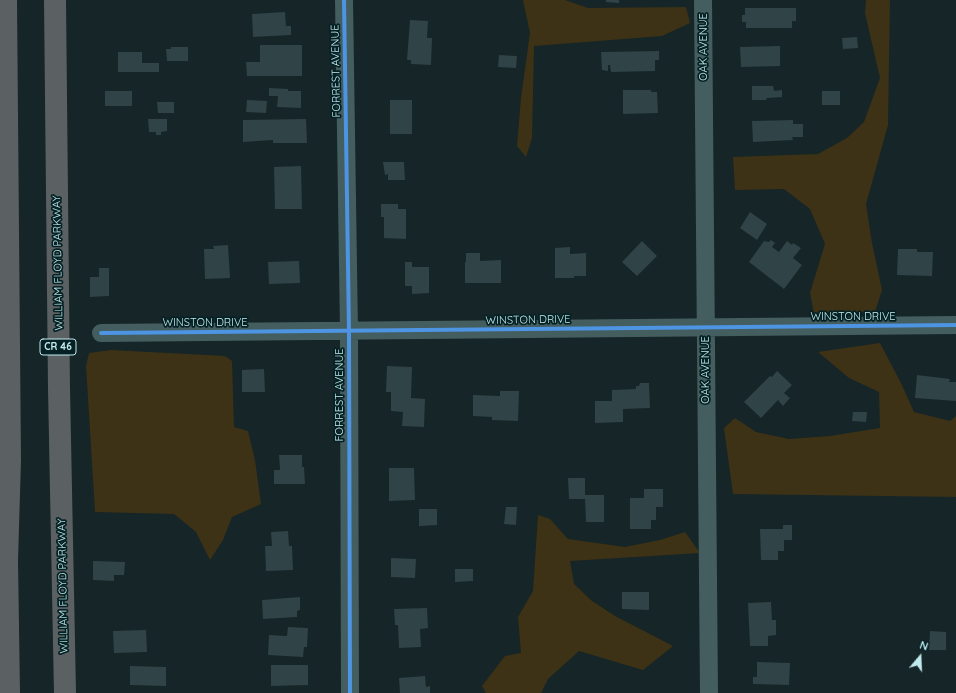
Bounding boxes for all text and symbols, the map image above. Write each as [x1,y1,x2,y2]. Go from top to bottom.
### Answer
street label: OAK AVENUE [697,13,711,81]
street label: FORREST AVENUE [329,24,343,118]
street label: WILLIAM FLOYD PARKWAY [50,195,66,331]
street label: WINSTON DRIVE [810,310,896,324]
street label: WINSTON DRIVE [485,313,571,327]
street label: WINSTON DRIVE [162,316,248,330]
street label: OAK AVENUE [699,336,713,404]
road number: CR 46 [40,339,76,355]
street label: FORREST AVENUE [333,348,347,442]
street label: WILLIAM FLOYD PARKWAY [55,518,71,654]
north arrow [900,637,940,677]
text: N [918,638,930,654]

